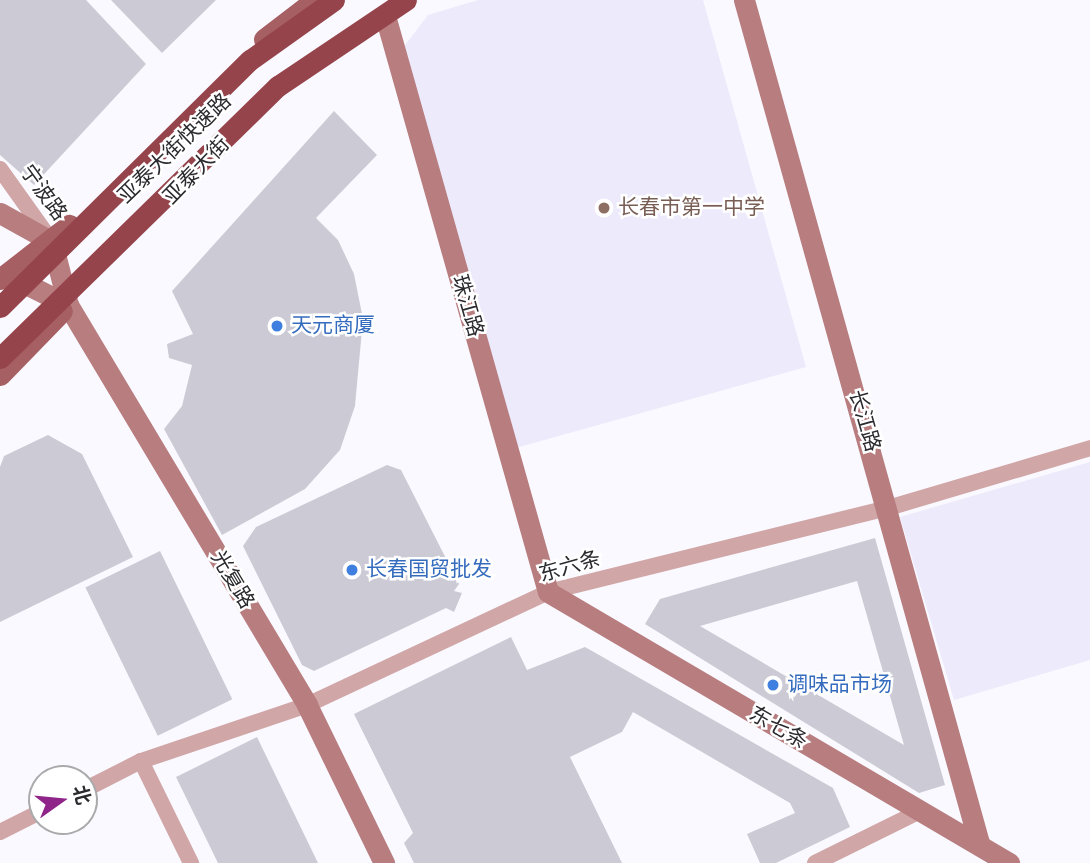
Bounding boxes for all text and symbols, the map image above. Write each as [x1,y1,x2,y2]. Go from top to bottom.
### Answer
street label: 亚泰大街快速路 [113,89,237,209]
street label: 亚泰大街 [159,132,235,210]
street label: 宁波路 [14,160,72,226]
place label: 长春市第一中学 [618,195,765,221]
marker: 长春市第一中学 [596,200,612,216]
street label: 珠江路 [446,272,488,340]
place label: 天元商厦 [291,313,375,339]
marker: 天元商厦 [269,318,285,334]
street label: 长江路 [843,387,885,455]
street label: 东六条 [536,546,604,588]
street label: 光复路 [205,547,259,613]
place label: 长春国贸批发 [366,557,492,583]
marker: 长春国贸批发 [344,562,360,578]
place label: 调味品市场 [787,672,892,698]
marker: 调味品市场 [765,677,781,693]
street label: 东七条 [744,701,812,755]
north arrow [28,765,98,835]
text: 北 [68,783,94,807]

